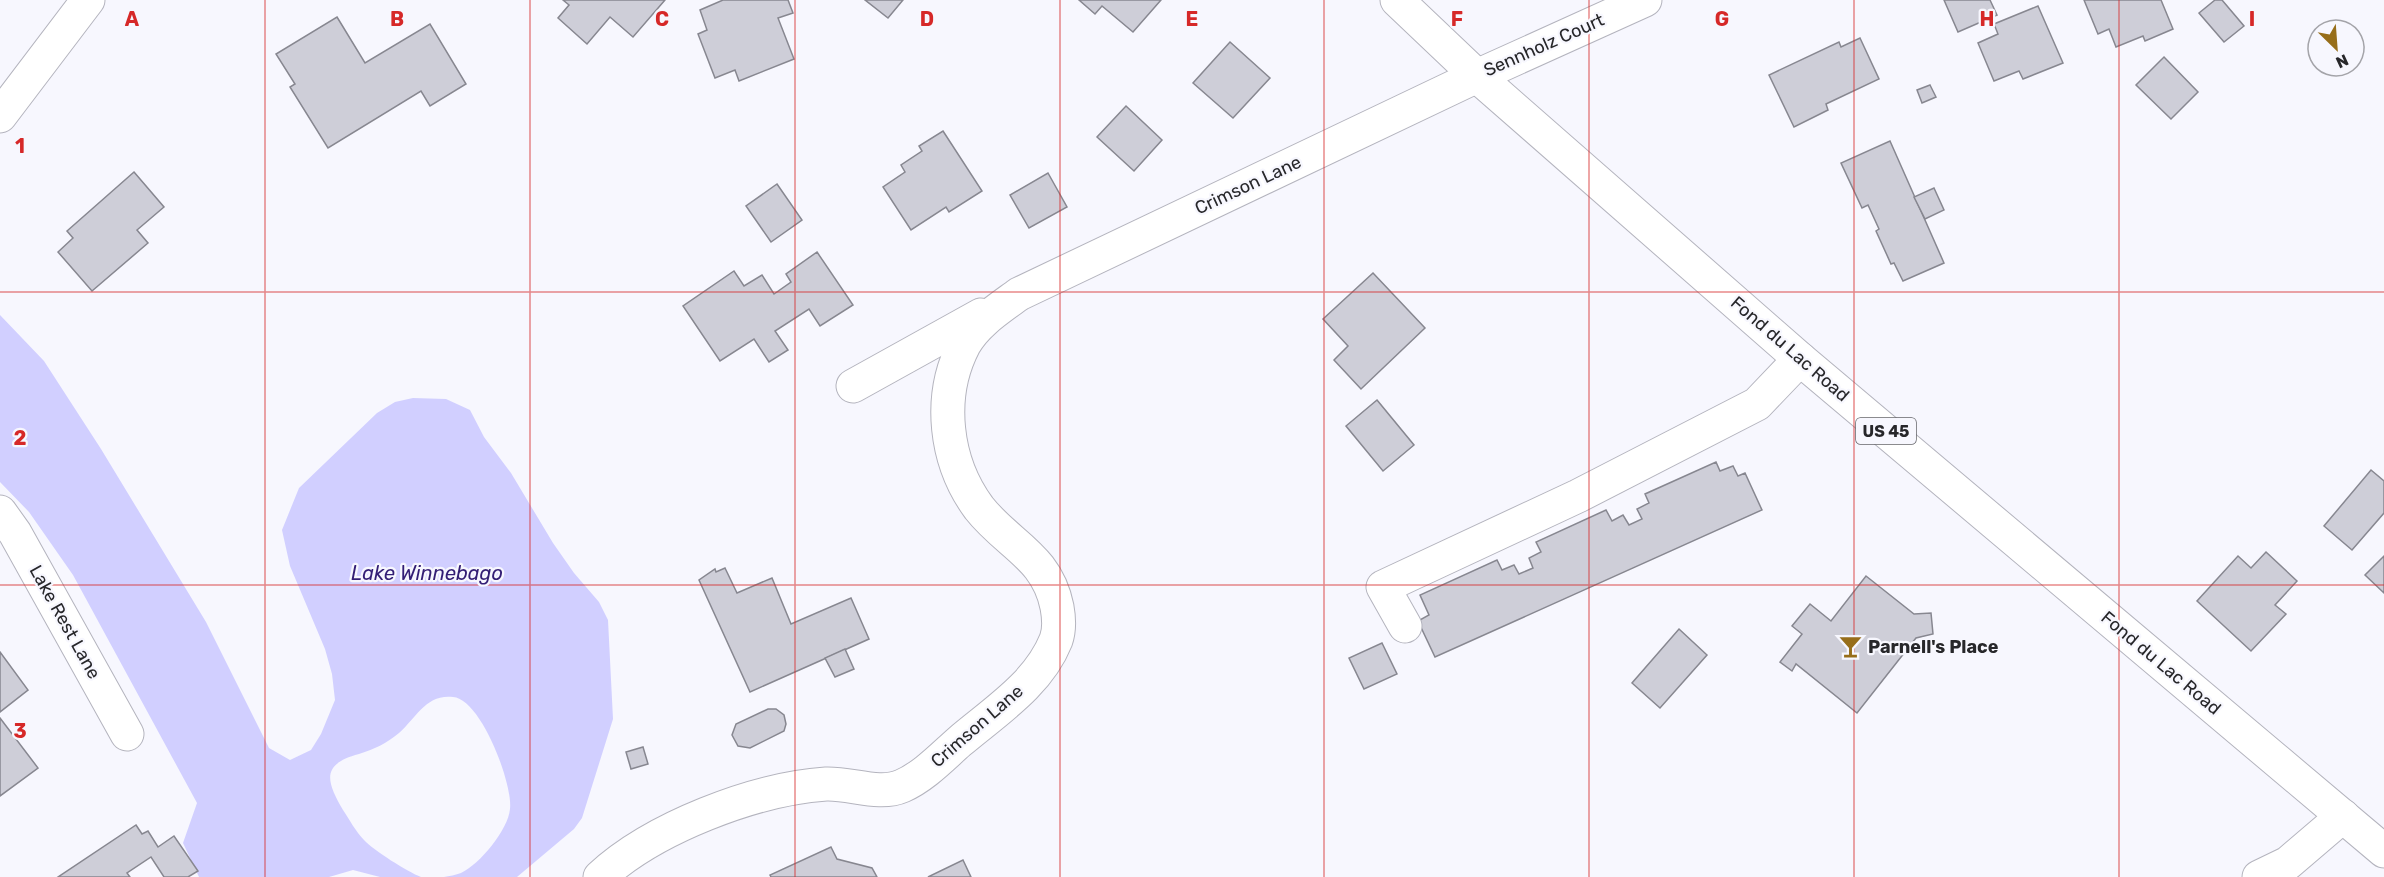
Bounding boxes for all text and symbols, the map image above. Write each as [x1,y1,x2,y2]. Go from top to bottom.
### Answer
text: A [125,7,140,31]
text: B [390,7,404,31]
text: C [655,7,669,31]
text: D [920,7,934,31]
text: E [1186,7,1198,31]
text: F [1451,7,1463,31]
text: G [1715,7,1729,31]
text: H [1980,7,1994,31]
text: I [2249,7,2255,31]
street label: Sennholz Court [1480,9,1608,81]
north arrow [2306,18,2366,78]
text: N [2333,50,2351,72]
text: 1 [15,134,25,158]
street label: Crimson Lane [1191,151,1305,219]
street label: Fond du Lac Road [1726,292,1854,406]
road number: US 45 [1856,418,1916,444]
text: 2 [14,426,27,450]
street label: Lake Rest Lane [25,561,105,683]
water label: Lake Winnebago [351,561,503,585]
street label: Fond du Lac Road [2097,606,2225,720]
bar icon: Parnell's Place [1837,634,1863,660]
place label: Parnell's Place [1868,636,1999,658]
street label: Crimson Lane [926,680,1028,772]
text: 3 [13,719,27,743]

